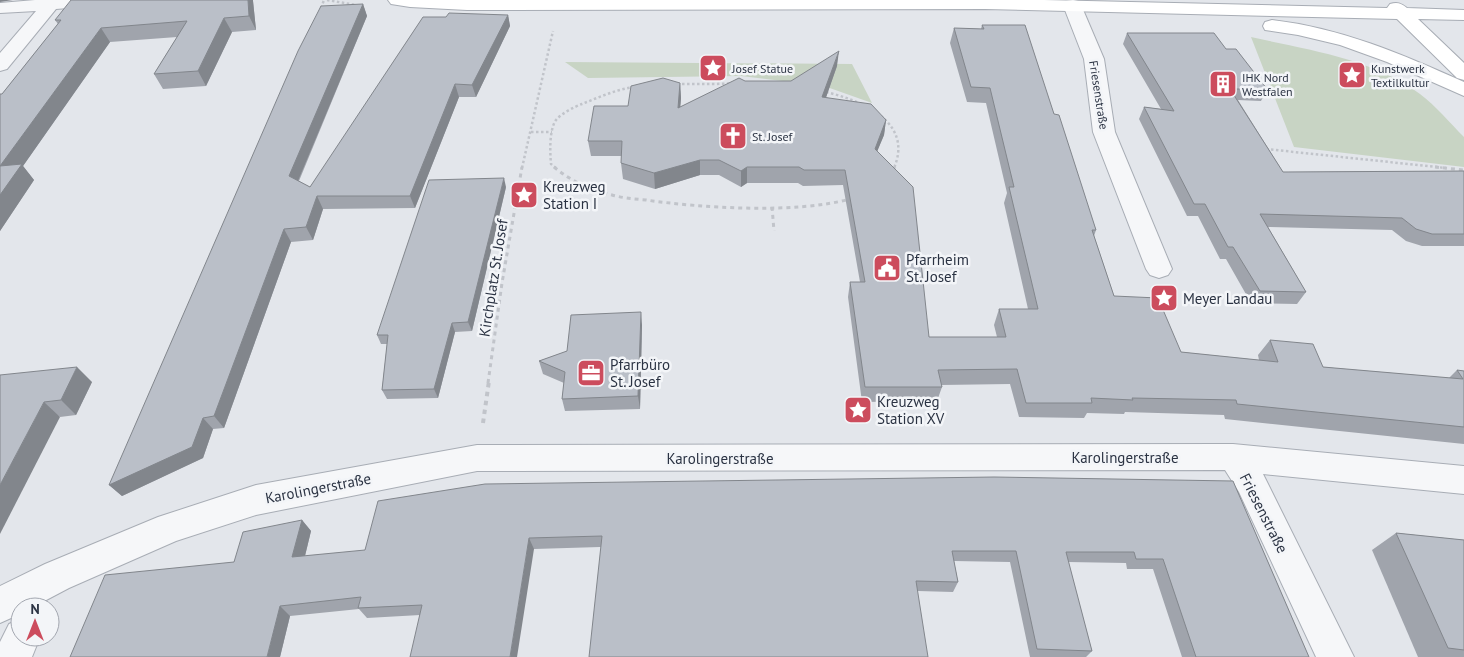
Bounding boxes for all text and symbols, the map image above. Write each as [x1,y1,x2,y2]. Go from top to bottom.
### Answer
place icon: Josef Statue [698,53,728,83]
street label: Friesenstraße [1086,59,1112,131]
place icon: Kunstwerk Textilkultur [1337,60,1367,90]
place label: Josef Statue [731,61,793,76]
place label: Kunstwerk Textilkultur [1371,61,1429,90]
building icon: IHK Nord Westfalen [1208,69,1238,99]
place label: IHK Nord Westfalen [1242,70,1293,99]
church icon: St. Josef [718,121,748,151]
place label: St. Josef [752,129,794,144]
place label: Kreuzweg Station I [543,177,606,213]
place icon: Kreuzweg Station I [509,180,539,210]
street label: Kirchplatz St. Josef [474,217,512,338]
place label: Pfarrheim St. Josef [906,250,969,286]
public building icon: Pfarrheim St. Josef [872,253,902,283]
place icon: Meyer Landau [1149,283,1179,313]
place label: Meyer Landau [1183,289,1272,308]
place label: Pfarrbüro St. Josef [610,355,670,391]
office icon: Pfarrbüro St. Josef [576,358,606,388]
place label: Kreuzweg Station XV [877,392,945,428]
place icon: Kreuzweg Station XV [843,395,873,425]
street label: Karolingerstraße [1071,448,1179,467]
street label: Karolingerstraße [666,449,774,468]
street label: Karolingerstraße [264,468,372,508]
street label: Friesenstraße [1236,470,1292,556]
north arrow [10,597,60,647]
text: N [30,600,40,618]

